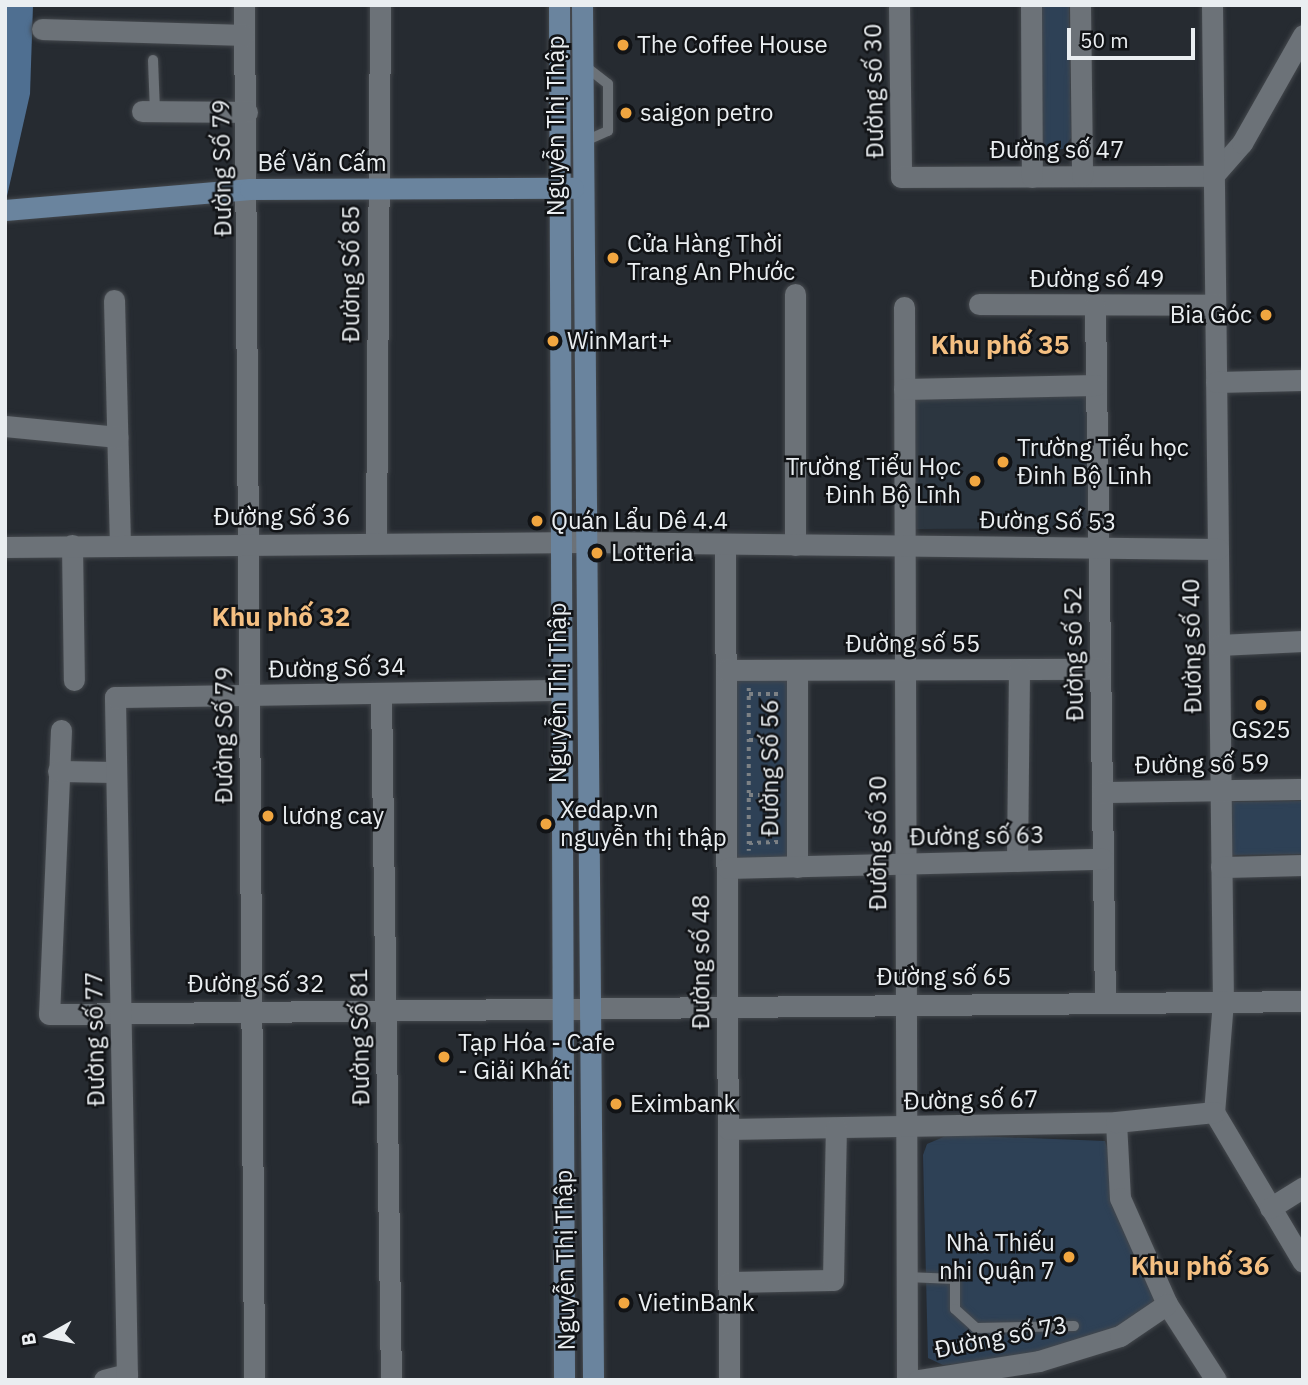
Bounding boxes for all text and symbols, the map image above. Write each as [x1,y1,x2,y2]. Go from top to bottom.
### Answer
scale bar [1070,14,1198,58]
street label: Đường số 30 [858,23,890,159]
text: 50 m [1080,26,1129,54]
place label: The Coffee House [637,31,828,59]
street label: Nguyễn Thị Thập [542,36,570,216]
marker: The Coffee House [615,37,631,53]
street label: Đường Số 79 [206,99,238,237]
place label: saigon petro [640,99,773,127]
marker: saigon petro [618,105,634,121]
street label: Đường số 47 [990,136,1124,164]
street label: Bế Văn Cấm [257,149,387,177]
street label: Đường Số 85 [337,205,365,343]
place label: Cửa Hàng Thời Trang An Phước [627,230,795,286]
marker: Cửa Hàng Thời Trang An Phước [605,250,621,266]
street label: Đường số 49 [1030,265,1164,293]
place label: Bia Góc [1170,301,1252,329]
marker: Bia Góc [1258,307,1274,323]
place label: WinMart+ [567,327,672,355]
district label: Khu phố 35 [931,329,1069,361]
marker: WinMart+ [545,333,561,349]
place label: Trường Tiểu học Đinh Bộ Lĩnh [1017,434,1189,490]
place label: Trường Tiểu Học Đinh Bộ Lĩnh [786,453,961,509]
marker: Trường Tiểu học Đinh Bộ Lĩnh [995,454,1011,470]
marker: Trường Tiểu Học Đinh Bộ Lĩnh [967,473,983,489]
street label: Đường Số 36 [213,503,351,531]
street label: Đường Số 53 [979,505,1117,537]
place label: Quán Lẩu Dê 4.4 [551,507,728,535]
marker: Quán Lẩu Dê 4.4 [529,513,545,529]
place label: Lotteria [611,539,694,567]
marker: Lotteria [589,545,605,561]
street label: Đường số 40 [1176,578,1208,714]
street label: Đường số 52 [1058,586,1090,722]
district label: Khu phố 32 [212,601,350,633]
street label: Nguyễn Thị Thập [544,603,572,783]
street label: Đường số 55 [846,630,980,658]
street label: Đường Số 34 [268,652,406,684]
street label: Đường Số 79 [210,666,238,804]
marker: GS25 [1253,697,1269,713]
street label: Đường Số 56 [756,699,784,837]
place label: GS25 [1231,716,1291,744]
street label: Đường số 59 [1134,748,1270,780]
street label: Đường số 30 [864,776,892,910]
place label: Xedap.vn nguyễn thị thập [560,796,727,852]
place label: lương cay [282,802,384,830]
marker: lương cay [260,808,276,824]
marker: Xedap.vn nguyễn thị thập [538,816,554,832]
street label: Đường số 63 [909,820,1045,852]
street label: Đường số 48 [687,895,715,1029]
street label: Đường số 65 [877,963,1011,991]
street label: Đường Số 81 [344,968,376,1106]
street label: Đường Số 32 [187,970,325,998]
street label: Đường số 77 [79,971,111,1107]
place label: Tạp Hóa - Cafe - Giải Khát [458,1029,615,1085]
marker: Tạp Hóa - Cafe - Giải Khát [436,1049,452,1065]
street label: Đường số 67 [903,1084,1039,1116]
place label: Eximbank [630,1090,736,1118]
marker: Eximbank [608,1096,624,1112]
street label: Nguyễn Thị Thập [549,1169,581,1351]
place label: Nhà Thiếu nhi Quận 7 [939,1229,1055,1285]
marker: Nhà Thiếu nhi Quận 7 [1061,1249,1077,1265]
district label: Khu phố 36 [1131,1250,1269,1282]
place label: VietinBank [638,1289,755,1317]
marker: VietinBank [616,1295,632,1311]
north arrow [14,1301,84,1371]
street label: Đường số 73 [932,1310,1070,1364]
text: B [15,1331,41,1347]

